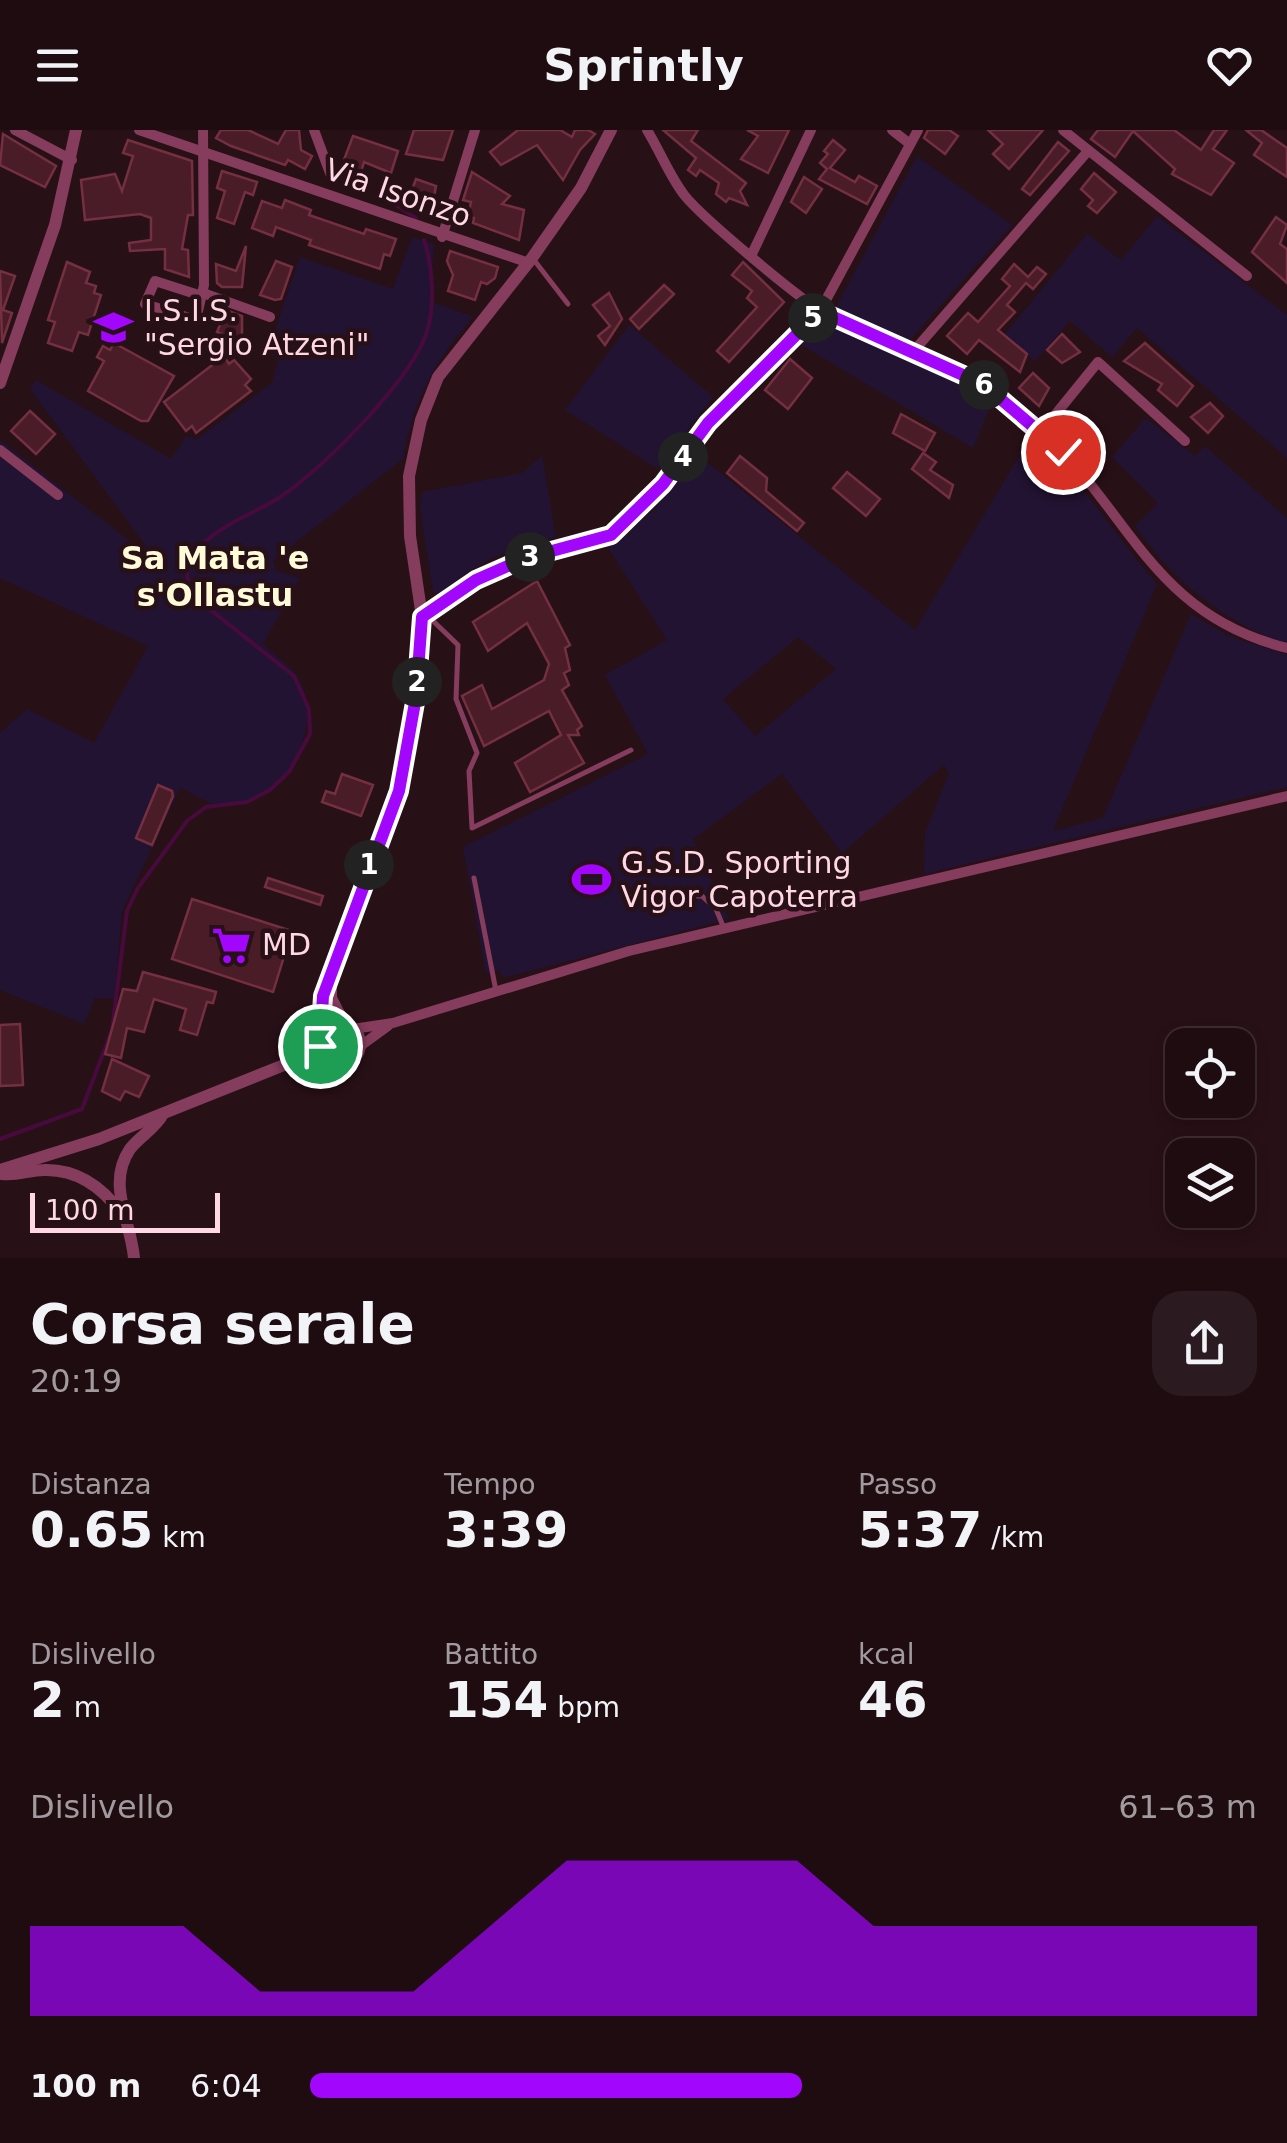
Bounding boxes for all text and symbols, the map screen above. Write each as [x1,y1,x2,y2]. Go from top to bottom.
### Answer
icon: menu [30,38,85,93]
icon: heart [1202,38,1257,93]
text: Sprintly [543,39,744,92]
street label: Via Isonzo [321,151,476,234]
place label: I.S.I.S. "Sergio Atzeni" [144,293,369,362]
pin: 5 [788,293,838,343]
text: 5 [803,301,823,334]
school or university icon: I.S.I.S. "Sergio Atzeni" [93,307,135,349]
pin: 6 [959,360,1009,410]
text: 6 [974,368,994,401]
pin [1021,410,1106,495]
icon: check [1036,425,1091,480]
pin: 4 [658,432,708,482]
text: 4 [673,440,693,473]
pin: 3 [505,532,555,582]
district label: Sa Mata 'e s'Ollastu [121,539,309,614]
text: 3 [520,540,540,573]
pin: 2 [392,657,442,707]
text: 2 [407,665,427,698]
pin: 1 [344,840,394,890]
place label: G.S.D. Sporting Vigor Capoterra [621,845,858,914]
text: 1 [359,848,379,881]
sports icon: G.S.D. Sporting Vigor Capoterra [570,859,612,901]
supermarket icon: MD [211,924,253,966]
place label: MD [262,927,311,962]
pin [278,1004,363,1089]
icon: arrive [293,1019,348,1074]
map controls [1165,1028,1255,1228]
button: locate [1165,1028,1255,1118]
button: layers [1165,1138,1255,1228]
scale bar [30,1188,220,1232]
text: 100 m [45,1194,135,1227]
button: share [1152,1291,1257,1396]
text: Corsa serale [30,1292,415,1356]
text: 20:19 [30,1362,122,1400]
text: Distanza [30,1468,152,1501]
text: Tempo [444,1468,536,1501]
text: Passo [858,1468,937,1501]
text: 0.65 [30,1501,153,1559]
text: 3:39 [444,1501,568,1559]
text: 5:37 [858,1501,982,1559]
text: km [153,1521,206,1554]
text: /km [982,1521,1044,1554]
text: Dislivello [30,1638,156,1671]
text: Battito [444,1638,538,1671]
text: kcal [858,1638,915,1671]
text: 2 [30,1671,65,1729]
text: 154 [444,1671,548,1729]
text: 46 [858,1671,928,1729]
text: m [65,1691,101,1724]
text: bpm [548,1691,620,1724]
text: Dislivello [30,1788,174,1826]
text: 61–63 m [1118,1788,1257,1826]
text: 100 m [30,2067,141,2105]
text: 6:04 [190,2067,262,2105]

